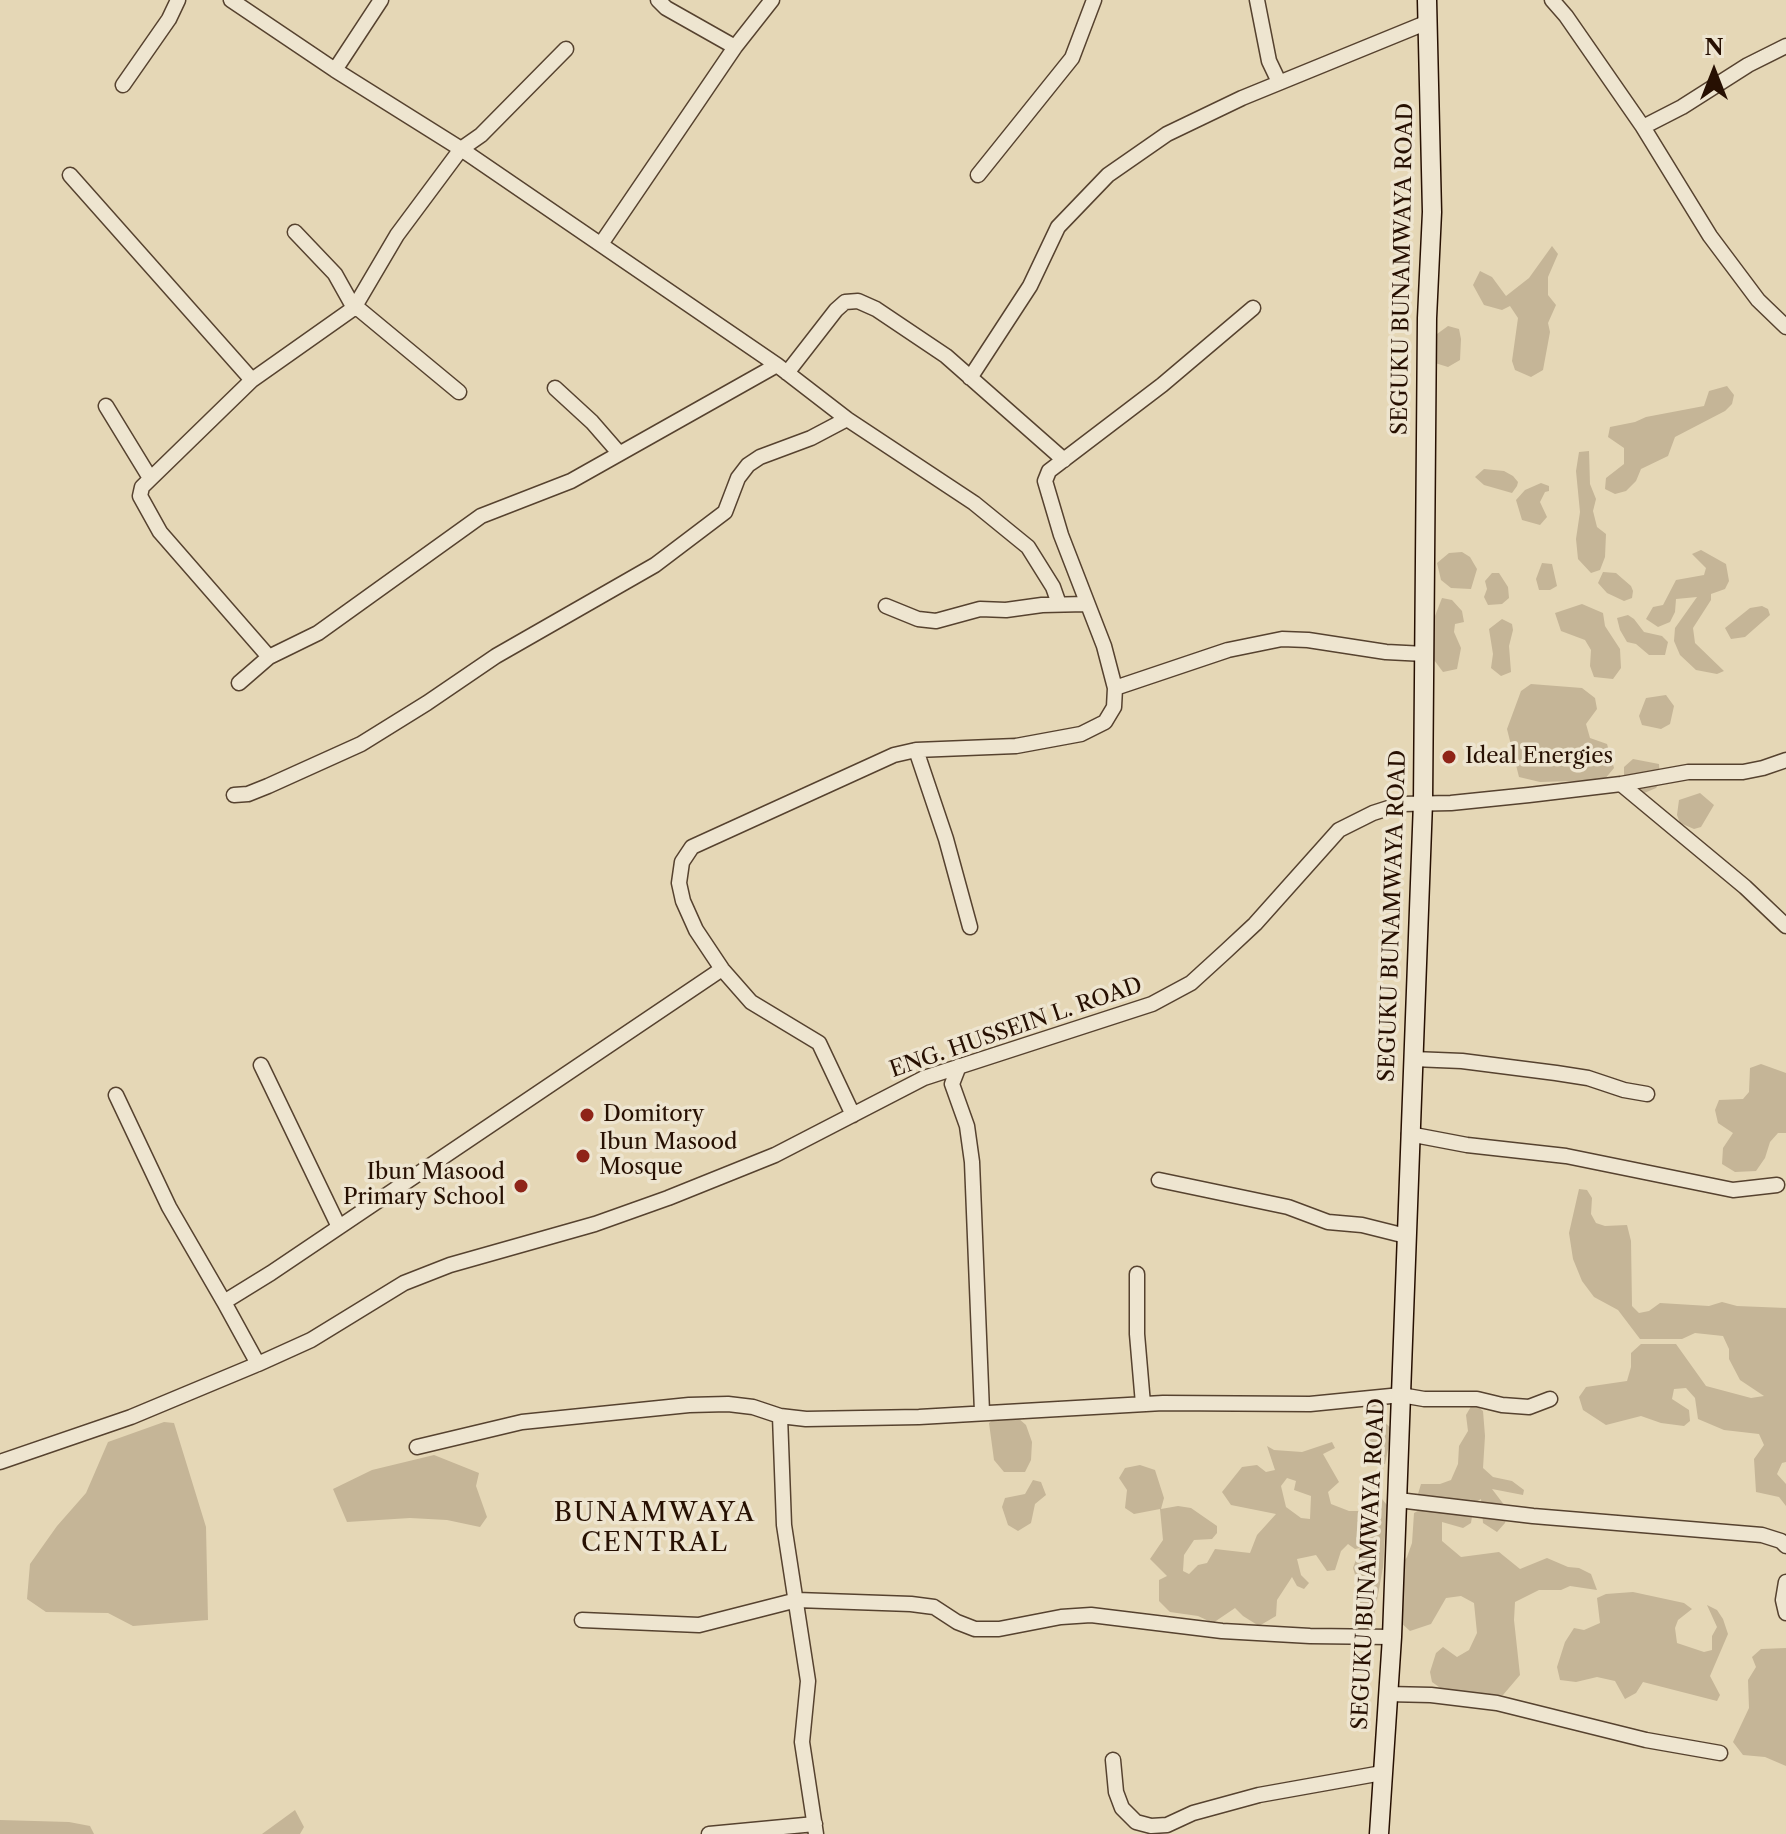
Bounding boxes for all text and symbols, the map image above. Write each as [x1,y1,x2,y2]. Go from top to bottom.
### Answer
north arrow [1674,32,1754,112]
text: N [1704,34,1724,61]
street label: SEGUKU BUNAMWAYA ROAD [1387,103,1419,435]
place label: Ideal Energies [1465,744,1613,770]
marker: Ideal Energies [1440,748,1458,766]
street label: SEGUKU BUNAMWAYA ROAD [1374,749,1412,1083]
street label: ENG. HUSSEIN L. ROAD [886,972,1146,1084]
place label: Domitory [603,1102,704,1128]
marker: Domitory [578,1106,596,1124]
place label: Ibun Masood Mosque [599,1130,737,1182]
marker: Ibun Masood Mosque [574,1147,592,1165]
place label: Ibun Masood Primary School [343,1160,505,1212]
marker: Ibun Masood Primary School [512,1177,530,1195]
street label: SEGUKU BUNAMWAYA ROAD [1347,1397,1391,1731]
district label: BUNAMWAYA CENTRAL [554,1497,756,1558]

